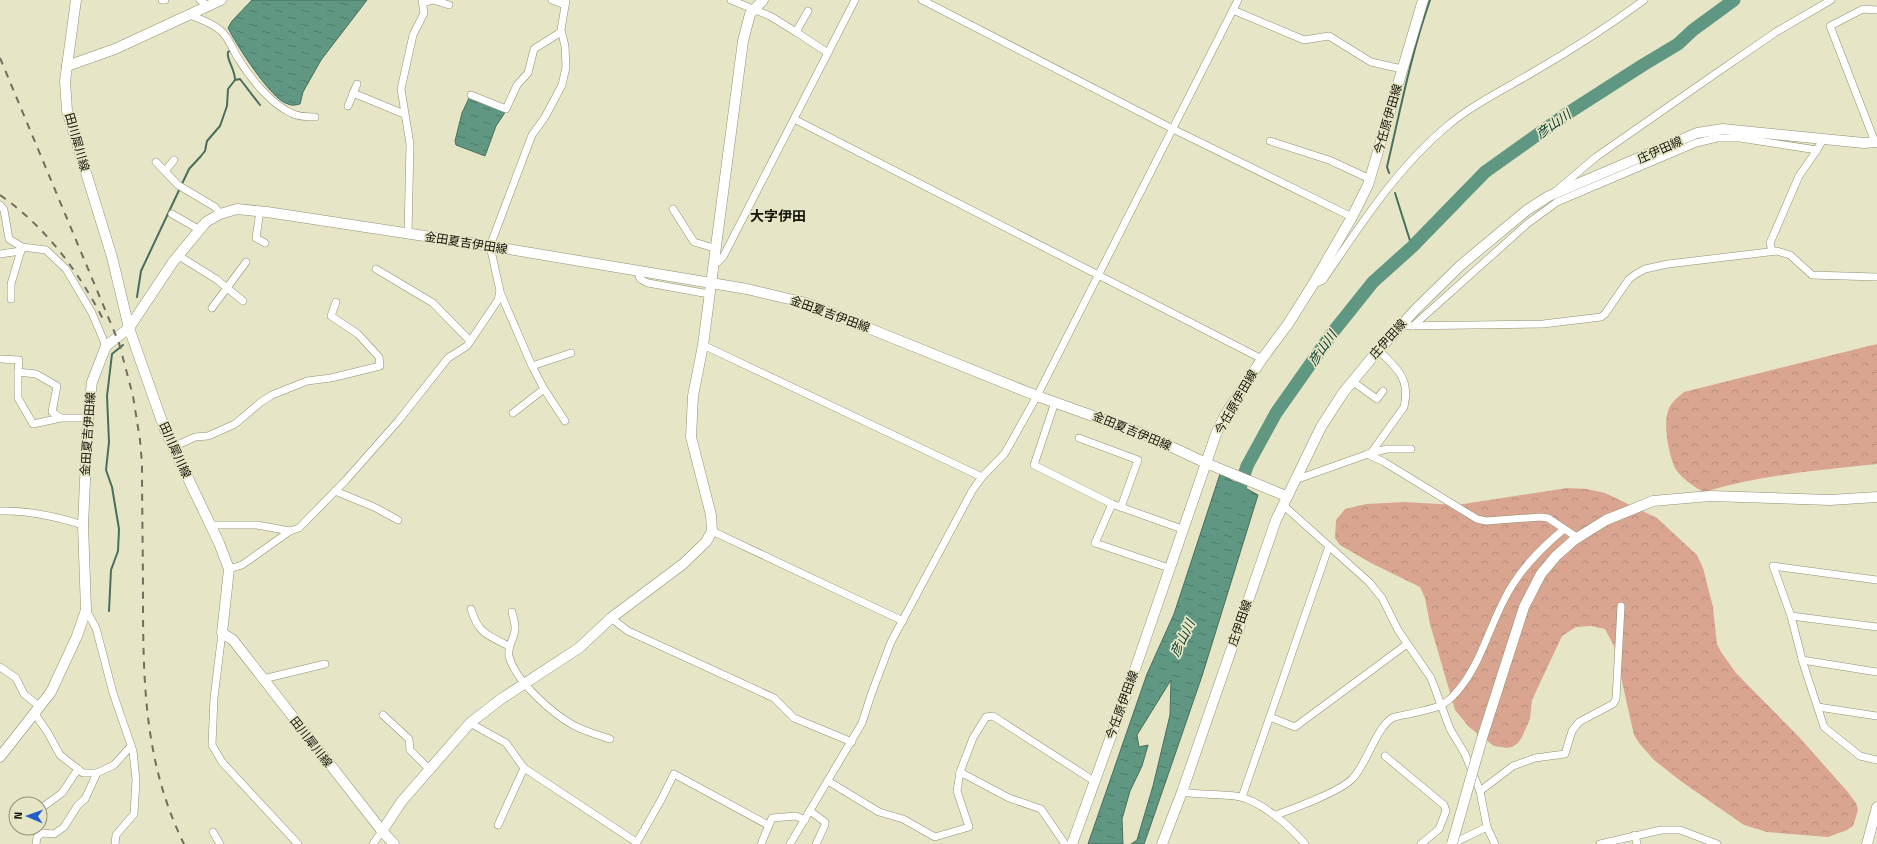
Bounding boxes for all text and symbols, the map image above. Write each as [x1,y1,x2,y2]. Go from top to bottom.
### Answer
street label: 今任原伊田線 [1368,82,1407,156]
water label: 彦山川 [1531,103,1576,143]
street label: 田川犀川線 [60,110,95,173]
street label: 庄伊田線 [1634,131,1686,168]
district label: 大字伊田 [750,205,806,226]
street label: 金田夏吉伊田線 [423,227,509,258]
street label: 金田夏吉伊田線 [787,290,873,337]
street label: 庄伊田線 [1365,314,1411,363]
water label: 彦山川 [1303,325,1343,370]
street label: 今任原伊田線 [1209,366,1262,438]
street label: 金田夏吉伊田線 [75,391,100,477]
street label: 金田夏吉伊田線 [1090,406,1175,455]
street label: 田川犀川線 [155,419,196,481]
street label: 庄伊田線 [1223,597,1256,649]
water label: 彦山川 [1164,614,1200,660]
street label: 今任原伊田線 [1100,668,1143,742]
street label: 田川犀川線 [285,712,337,771]
north arrow [8,796,48,836]
text: N [10,812,26,820]

